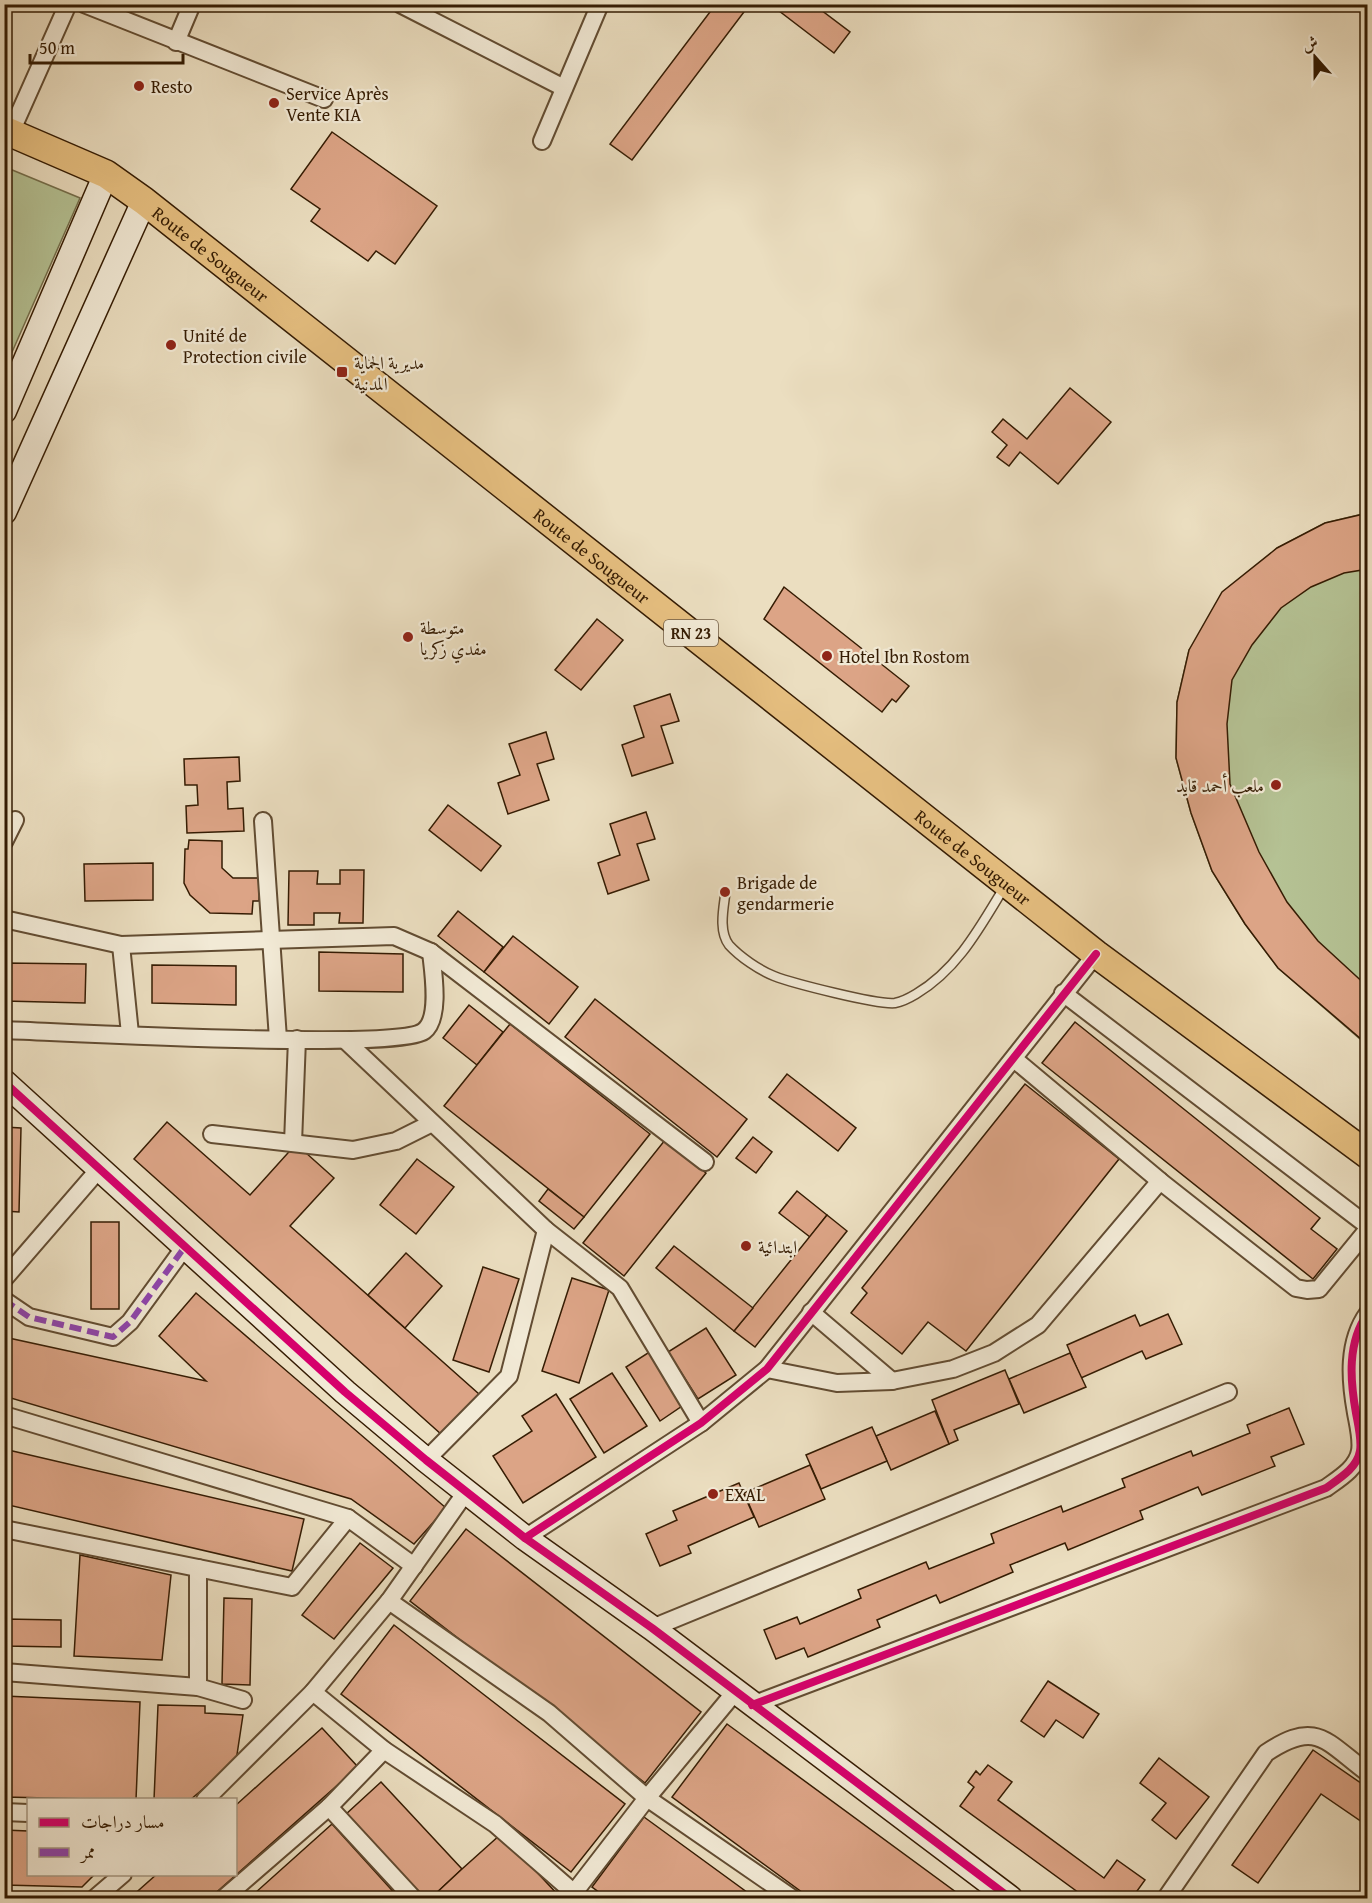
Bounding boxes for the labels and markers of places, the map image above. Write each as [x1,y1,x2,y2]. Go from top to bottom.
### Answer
place label: Resto [151,73,193,100]
marker: Resto [132,79,146,93]
place label: Service Après Vente KIA [286,80,389,128]
marker: Service Après Vente KIA [267,96,281,110]
place label: Unité de Protection civile [183,322,307,370]
marker: Unité de Protection civile [164,338,178,352]
place label: مديرية الحماية المدنية [354,349,424,397]
marker: مديرية الحماية المدنية [335,365,349,379]
place label: متوسطة مفدي زكريا [420,614,487,664]
marker: متوسطة مفدي زكريا [401,630,415,644]
place label: Hotel Ibn Rostom [839,643,970,670]
marker: Hotel Ibn Rostom [820,649,834,663]
place label: ملعب أحمد قايد [1176,772,1264,799]
marker: ملعب أحمد قايد [1269,778,1283,792]
place label: Brigade de gendarmerie [737,869,834,917]
marker: Brigade de gendarmerie [718,885,732,899]
place label: ابتدائية [758,1233,797,1260]
marker: ابتدائية [739,1239,753,1253]
place label: EXAL [725,1481,765,1508]
marker: EXAL [706,1487,720,1501]

